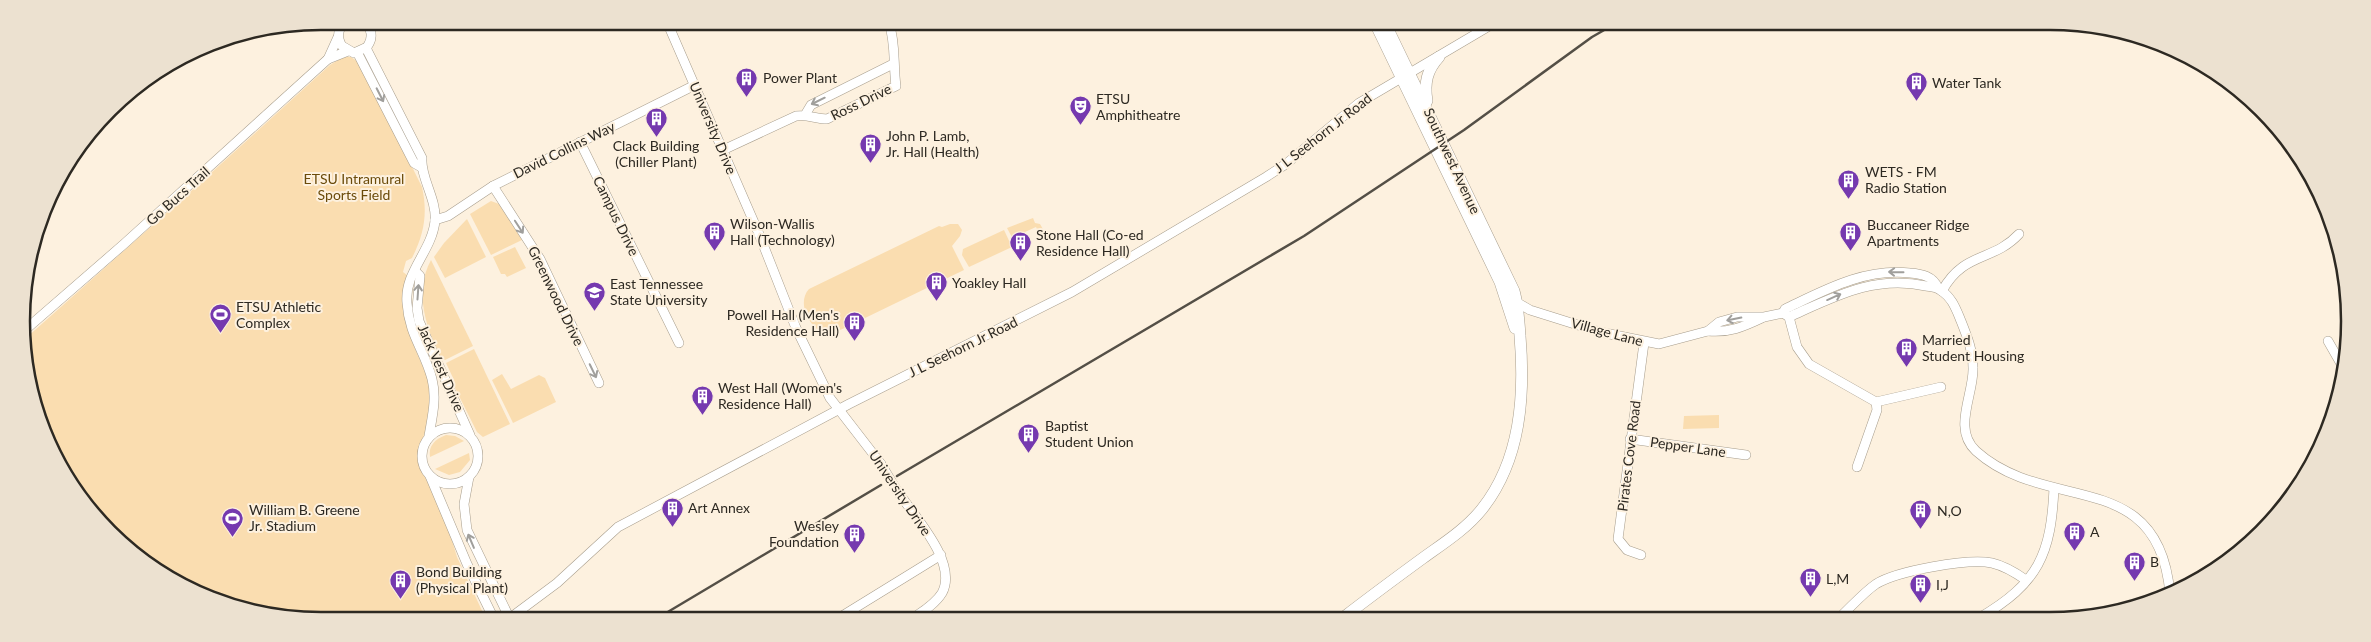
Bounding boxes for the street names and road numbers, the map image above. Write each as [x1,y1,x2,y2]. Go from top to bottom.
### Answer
street label: University Drive [686,79,741,177]
street label: Ross Drive [828,80,894,124]
street label: J L Seehorn Jr Road [1270,89,1375,176]
street label: Southwest Avenue [1420,105,1484,216]
street label: David Collins Way [510,117,618,182]
street label: Go Bucs Trail [142,163,213,229]
street label: Campus Drive [590,173,643,258]
street label: Greenwood Drive [525,243,588,349]
street label: J L Seehorn Jr Road [905,313,1020,380]
street label: Village Lane [1569,314,1645,349]
street label: Jack Vest Drive [415,322,468,414]
street label: Pirates Cove Road [1613,400,1644,512]
street label: Pepper Lane [1649,433,1727,460]
street label: University Drive [866,447,935,539]

